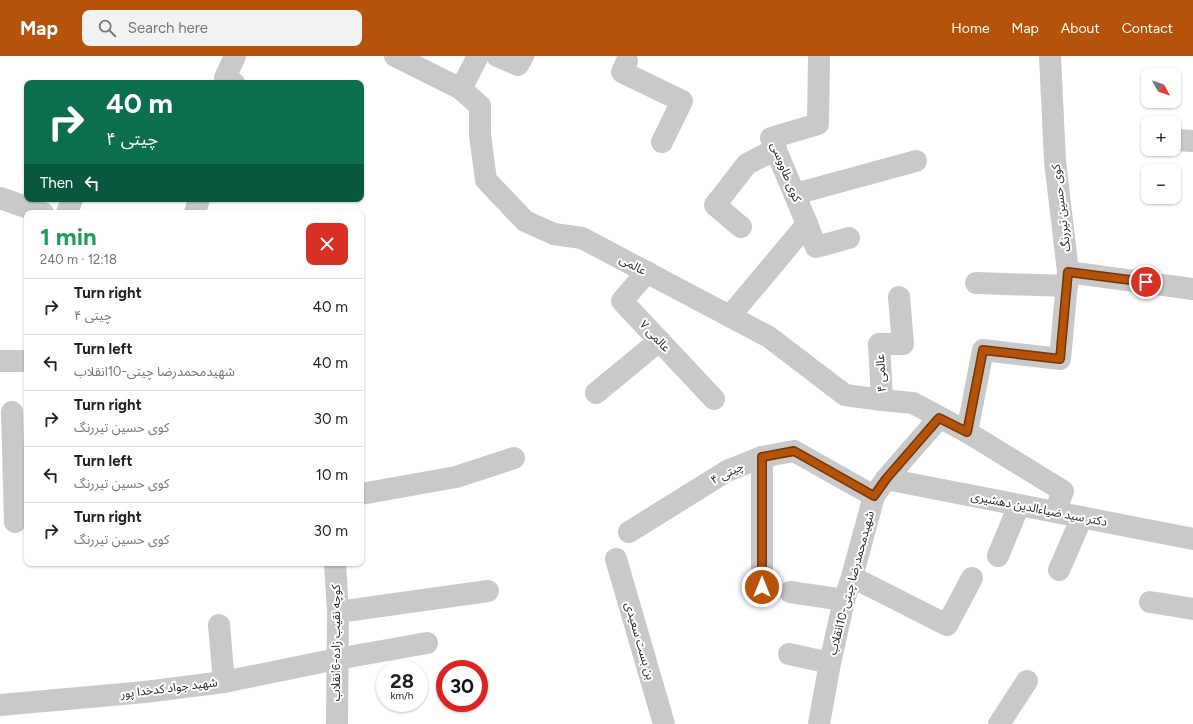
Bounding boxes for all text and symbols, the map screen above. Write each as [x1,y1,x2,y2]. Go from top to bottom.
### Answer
search box [82,10,362,46]
text: Map [20,17,58,40]
icon: search [96,17,118,39]
text: Search here [128,19,208,37]
text: Home [951,20,990,37]
text: Map [1012,20,1039,37]
text: About [1061,20,1100,37]
text: Contact [1122,20,1173,37]
north arrow [1141,68,1181,108]
map controls [1141,68,1181,204]
text: 40 m [106,86,173,120]
icon: right [40,96,92,148]
button: + [1141,116,1181,156]
text: چیتی ۴ [106,128,158,150]
street label: کوی طاووسی [768,140,805,205]
street label: کوی حسین تیررنگ [1049,162,1073,253]
button: − [1141,164,1181,204]
icon: left [81,172,103,194]
text: Then [40,174,73,192]
text: 1 min [40,222,97,251]
button: close [306,223,348,265]
text: 240 m · 12:18 [40,252,117,267]
street label: عالمی [617,252,649,278]
pin [1129,265,1163,299]
icon: arrive [1135,271,1157,293]
text: Turn right [74,284,142,302]
icon: right [40,296,62,318]
text: 40 m [313,298,348,316]
text: چیتی ۴ [74,308,112,323]
street label: عالمی ۷ [637,317,673,355]
text: Turn left [74,340,132,358]
icon: left [40,352,62,374]
text: 40 m [313,354,348,372]
street label: عالمی ۴ [873,354,889,392]
text: شهیدمحمدرضا چیتی-10انقلاب [74,364,235,379]
text: Turn right [74,396,142,414]
icon: right [40,408,62,430]
text: 30 m [314,410,348,428]
text: کوی حسین تیررنگ [74,420,169,435]
text: Turn left [74,452,132,470]
street label: چیتی ۴ [708,459,746,488]
icon: left [40,464,62,486]
text: 10 m [316,466,348,484]
text: کوی حسین تیررنگ [74,476,169,491]
street label: دکتر سید ضیاءالدین دهشیری [970,489,1109,529]
text: Turn right [74,508,142,526]
street label: شهیدمحمدرضا چیتی-10انقلاب [825,509,878,657]
icon: right [40,520,62,542]
text: 30 m [314,522,348,540]
text: کوی حسین تیررنگ [74,532,169,547]
position arrow [741,566,783,608]
street label: کوچه نقیب زاده-6انقلاب [329,584,344,701]
street label: بن بست سعیدی [622,601,658,681]
speed limit sign: 30 [436,660,488,712]
text: 28 [390,669,414,693]
street label: شهید جواد کدخدا پور [119,675,219,702]
text: km/h [391,689,413,702]

